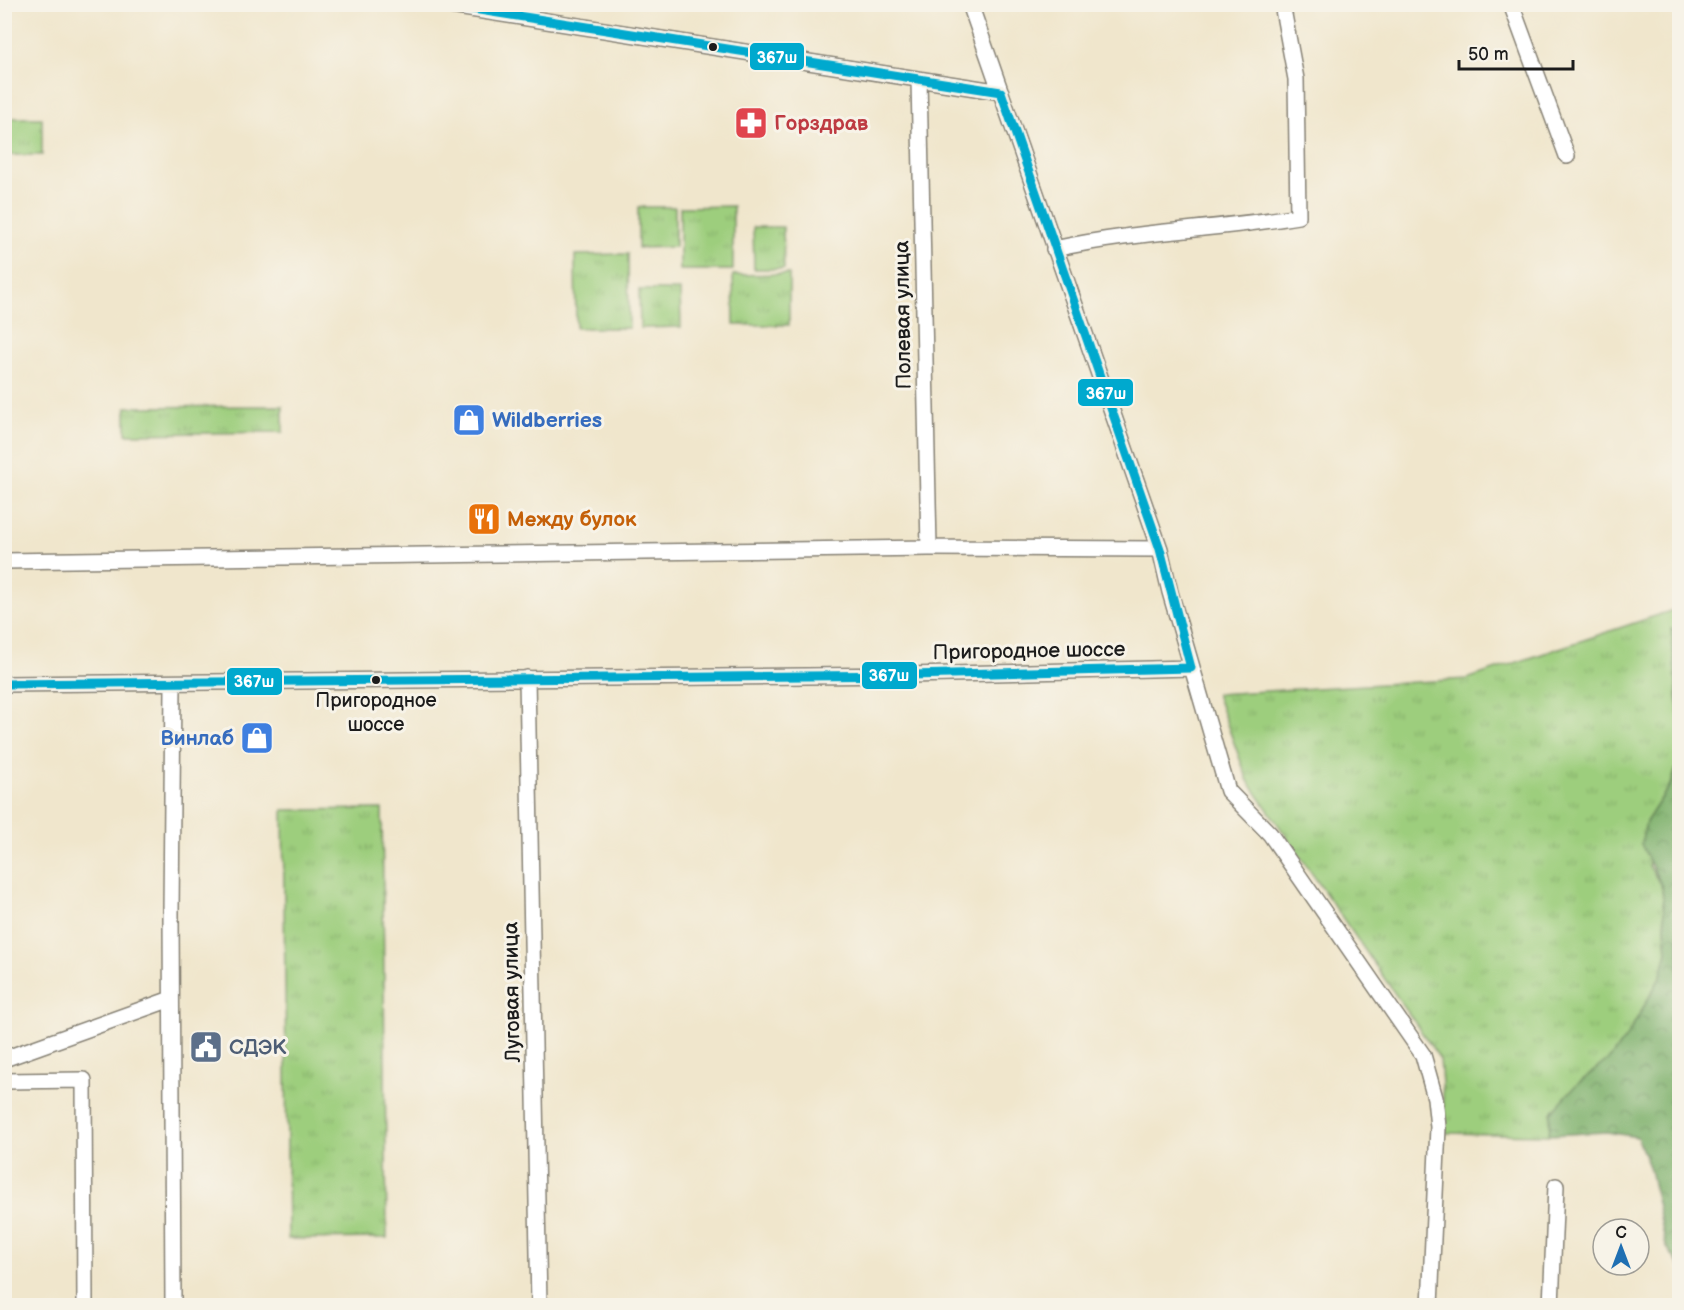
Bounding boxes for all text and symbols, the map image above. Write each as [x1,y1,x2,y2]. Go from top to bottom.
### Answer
scale bar [1459,33,1573,71]
unlabelled marker [707,41,719,53]
line badge: 367ш [749,42,805,71]
text: 50 m [1468,44,1509,65]
text: 367ш [757,49,797,68]
pharmacy icon: Горздрав [733,105,769,141]
place label: Горздрав [774,111,869,136]
street label: Полевая улица [889,240,917,390]
line badge: 367ш [1077,378,1134,407]
text: 367ш [1086,385,1126,404]
shop icon: Wildberries [451,402,487,438]
place label: Wildberries [492,408,602,433]
restaurant icon: Между булок [466,501,502,537]
place label: Между булок [507,507,637,532]
street label: Пригородное шоссе [932,637,1126,665]
line badge: 367ш [861,661,918,690]
line badge: 367ш [226,667,283,696]
text: 367ш [869,667,909,686]
text: 367ш [234,673,274,692]
marker: Пригородное шоссе [370,674,382,686]
place label: Пригородное шоссе [315,689,437,737]
shop icon: Винлаб [239,720,275,756]
place label: Винлаб [160,726,234,751]
street label: Луговая улица [498,921,526,1063]
public building icon: СДЭК [188,1029,224,1065]
place label: СДЭК [229,1035,287,1060]
north arrow [1591,1217,1651,1277]
text: С [1615,1224,1627,1243]

